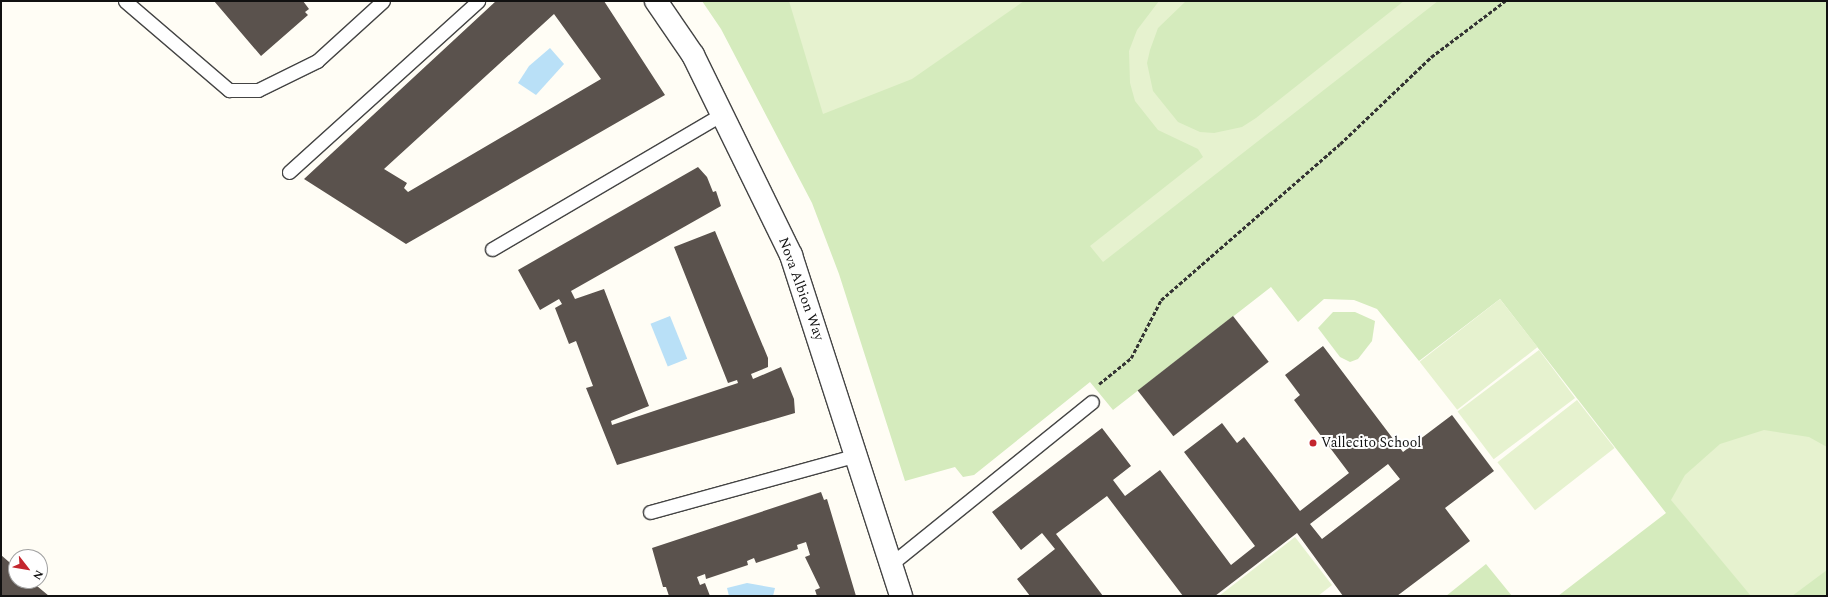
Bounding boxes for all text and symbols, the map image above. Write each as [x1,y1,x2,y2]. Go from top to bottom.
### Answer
street label: Nova Albion Way [775,235,827,343]
place label: Vallecito School [1321,435,1421,451]
marker: Vallecito School [1308,438,1318,448]
north arrow [8,549,48,589]
text: N [28,567,47,583]

